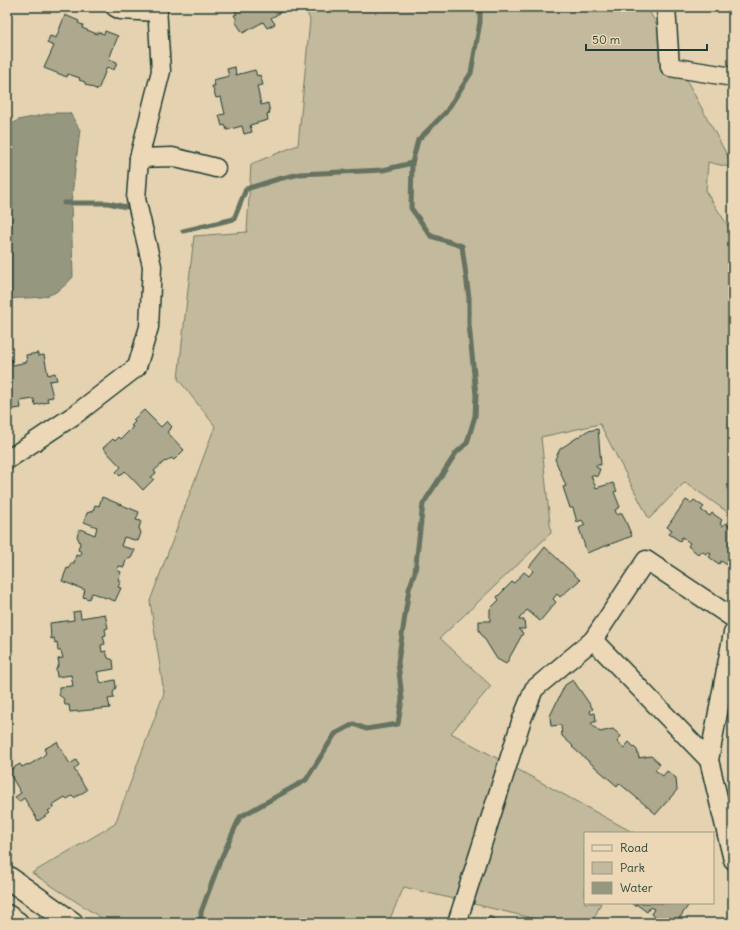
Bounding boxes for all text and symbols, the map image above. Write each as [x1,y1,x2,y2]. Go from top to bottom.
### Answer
scale bar [586,26,707,52]
text: 50 m [592,32,621,47]
legend [584,832,714,904]
text: Road [620,840,648,855]
text: Park [620,860,645,875]
text: Water [620,880,653,895]

